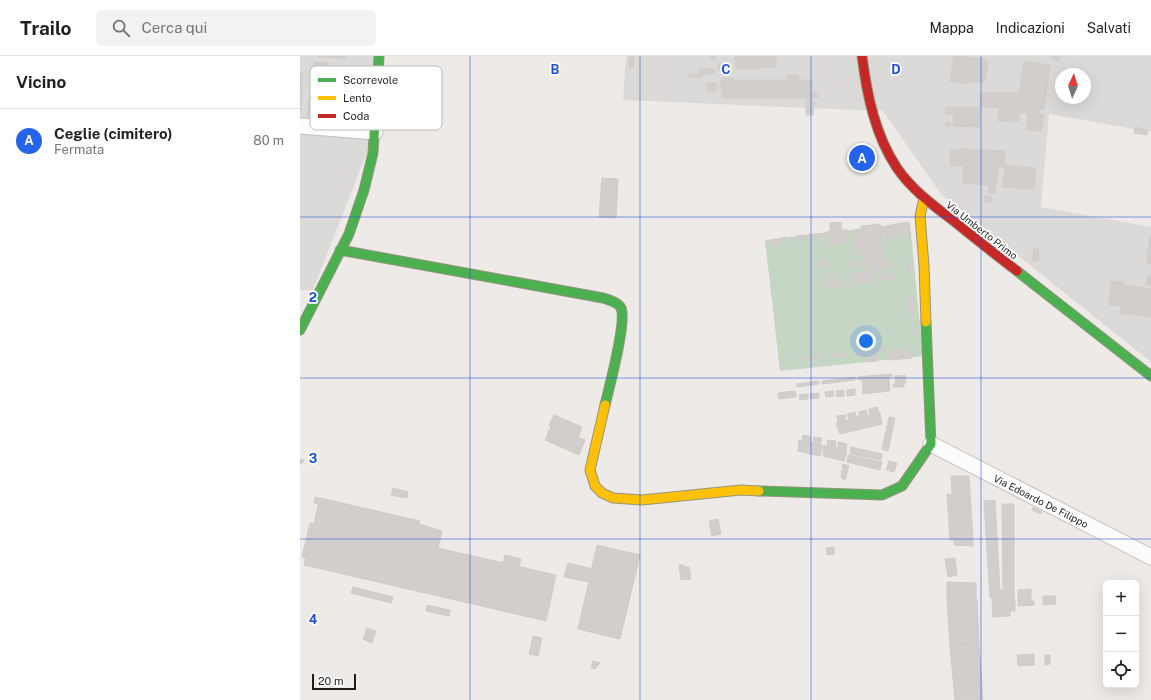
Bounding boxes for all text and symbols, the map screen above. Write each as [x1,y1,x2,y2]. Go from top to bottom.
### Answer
search box [96,10,376,46]
text: Trailo [20,17,72,39]
icon: search [110,17,132,39]
text: Cerca qui [142,19,207,36]
text: Mappa [929,20,974,36]
text: Indicazioni [996,20,1065,36]
text: Salvati [1087,20,1131,36]
text: B [551,62,560,77]
text: C [721,62,731,77]
text: D [891,62,901,77]
legend [310,66,442,130]
north arrow [1055,68,1091,104]
text: Vicino [16,72,66,92]
text: Scorrevole [343,74,398,86]
text: Lento [343,92,372,104]
text: Coda [343,110,369,122]
text: Ceglie (cimitero) [54,125,173,142]
text: A [24,133,34,148]
text: 80 m [253,133,284,148]
text: Fermata [54,142,104,157]
pin: A [849,143,875,173]
street label: Via Umberto Primo [944,198,1020,262]
text: 2 [309,290,317,305]
your location [856,331,876,351]
text: 3 [309,451,318,466]
street label: Via Edoardo De Filippo [992,472,1091,530]
map controls [1103,580,1139,688]
button: + [1103,580,1139,616]
text: 4 [309,612,318,627]
button: − [1103,616,1139,652]
button: locate [1103,652,1139,688]
scale bar [312,672,356,691]
text: 20 m [318,675,343,687]

